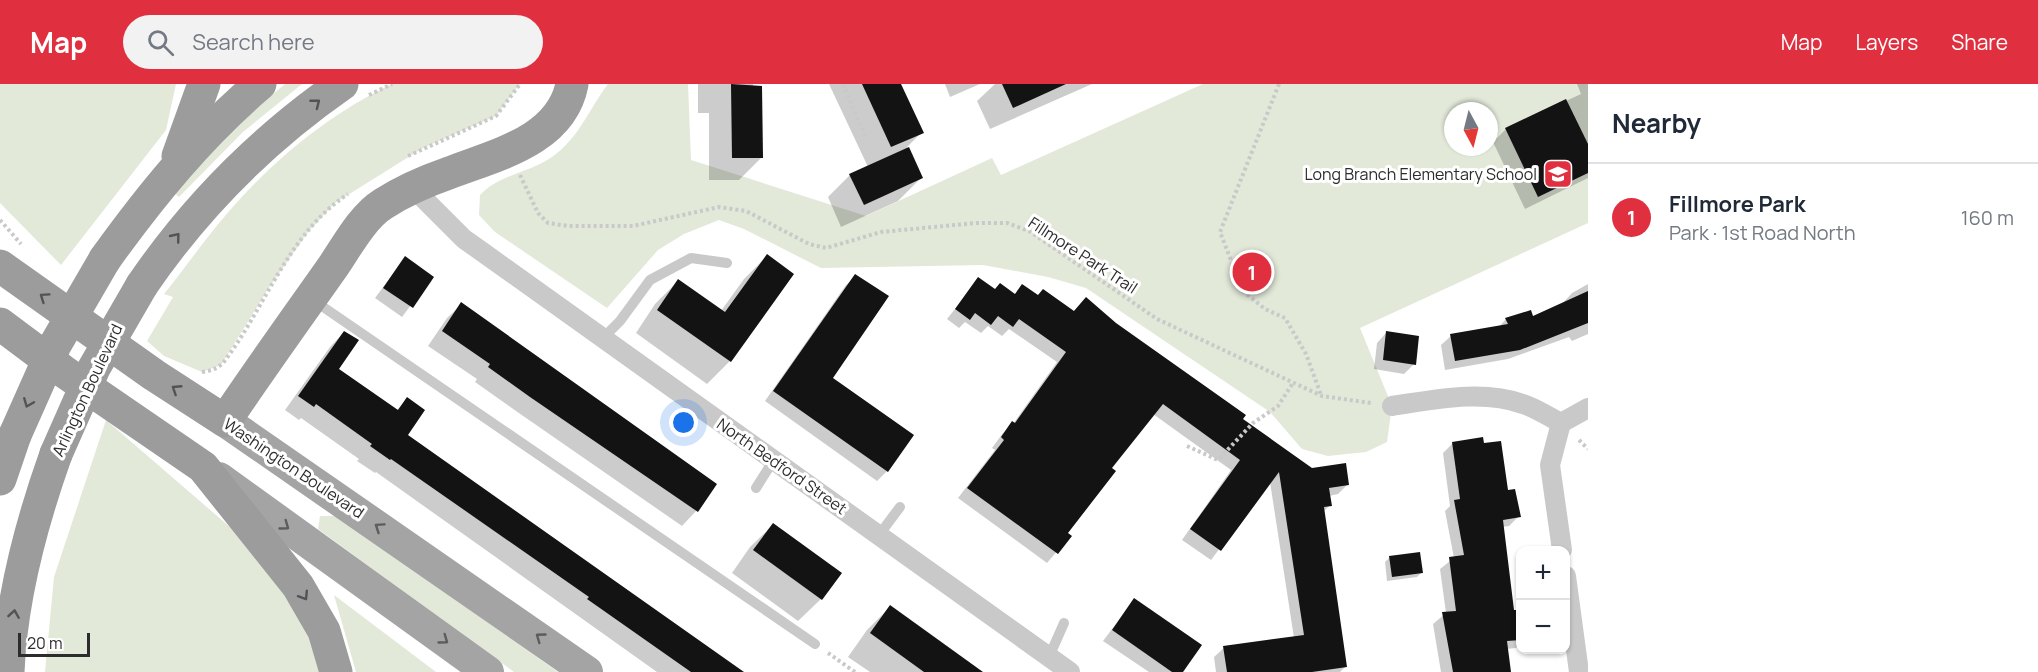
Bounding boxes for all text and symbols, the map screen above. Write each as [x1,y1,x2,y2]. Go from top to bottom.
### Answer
search box [123,15,543,69]
text: Map [30,23,87,61]
icon: search [144,26,177,59]
text: Search here [192,27,315,57]
text: Map [1781,28,1822,56]
text: Layers [1855,28,1918,56]
text: Share [1951,28,2008,56]
one-way arrow [309,99,320,110]
north arrow [1444,102,1498,156]
text: Nearby [1612,105,1701,141]
school or university icon: Long Branch Elementary School [1542,158,1574,190]
place label: Long Branch Elementary School [1304,163,1537,185]
text: Fillmore Park [1669,189,1805,219]
text: 1 [1627,204,1636,231]
text: 160 m [1961,204,2014,231]
street label: Fillmore Park Trail [1024,211,1142,299]
text: Park · 1st Road North [1669,219,1856,246]
one-way arrow [169,233,180,244]
pin: 1 [1232,250,1272,294]
one-way arrow [40,293,51,304]
street label: Arlington Boulevard [47,320,127,460]
one-way arrow [172,385,183,396]
one-way arrow [23,397,35,408]
your location [669,408,698,437]
street label: Washington Boulevard [219,413,369,523]
street label: North Bedford Street [713,413,851,519]
one-way arrow [279,519,290,530]
one-way arrow [375,523,386,534]
map controls [1516,546,1570,654]
button: + [1516,546,1570,600]
one-way arrow [297,590,309,600]
button: − [1516,600,1570,654]
one-way arrow [8,609,20,619]
scale bar [18,630,90,658]
text: 20 m [27,632,63,654]
one-way arrow [437,633,448,644]
one-way arrow [535,633,546,644]

